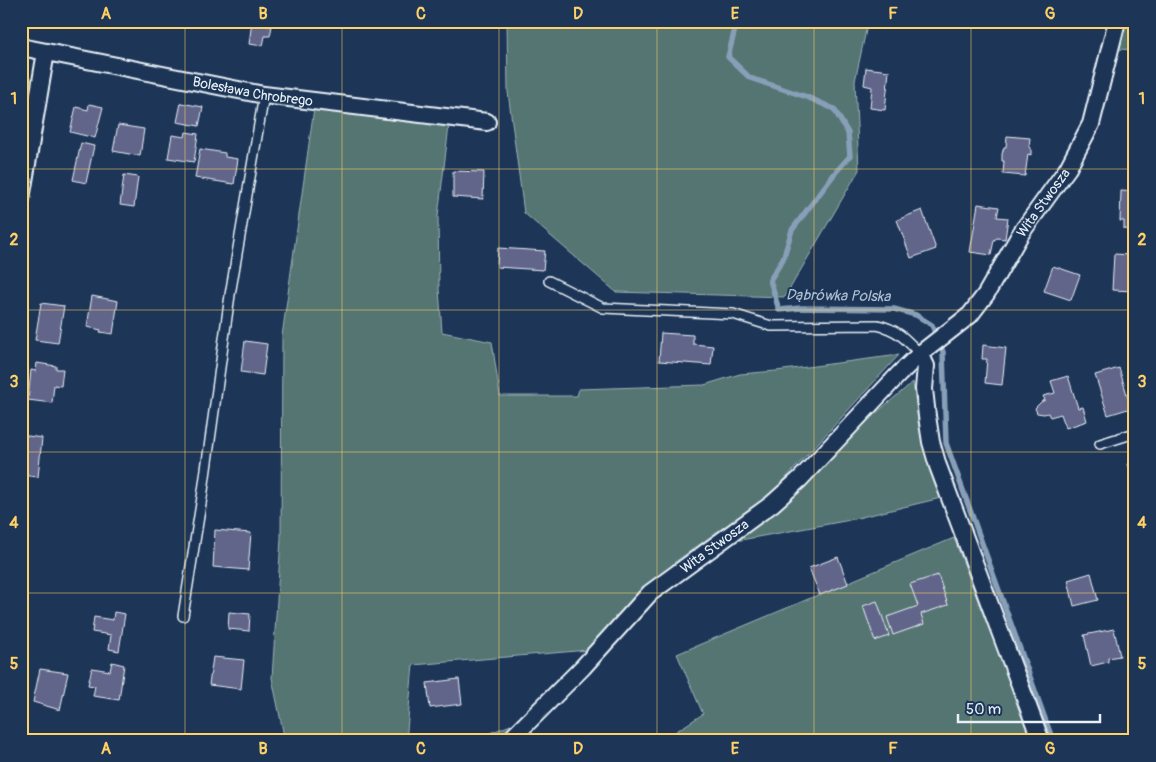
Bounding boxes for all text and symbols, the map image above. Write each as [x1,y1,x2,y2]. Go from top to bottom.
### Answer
text: A [101,4,112,24]
text: B [258,4,268,24]
text: C [416,4,426,24]
text: D [573,4,583,24]
text: E [731,4,740,24]
text: F [888,4,898,24]
text: G [1045,4,1056,24]
street label: Bolesława Chrobrego [191,73,314,109]
text: 1 [11,89,17,109]
text: 1 [1139,89,1145,109]
street label: Wita Stwosza [1012,165,1073,240]
text: 2 [10,230,19,250]
text: 2 [1138,230,1147,250]
water label: Dąbrówka Polska [786,286,891,306]
text: 3 [10,372,19,392]
text: 3 [1138,372,1147,392]
text: 4 [9,513,19,533]
text: 4 [1137,513,1147,533]
street label: Wita Stwosza [677,516,752,577]
text: 5 [10,654,19,674]
text: 5 [1138,654,1147,674]
scale bar [958,692,1101,724]
text: 50 m [966,700,1001,719]
text: A [101,739,112,759]
text: B [258,739,268,759]
text: C [416,739,426,759]
text: D [573,739,583,759]
text: E [731,739,740,759]
text: F [888,739,898,759]
text: G [1045,739,1056,759]

